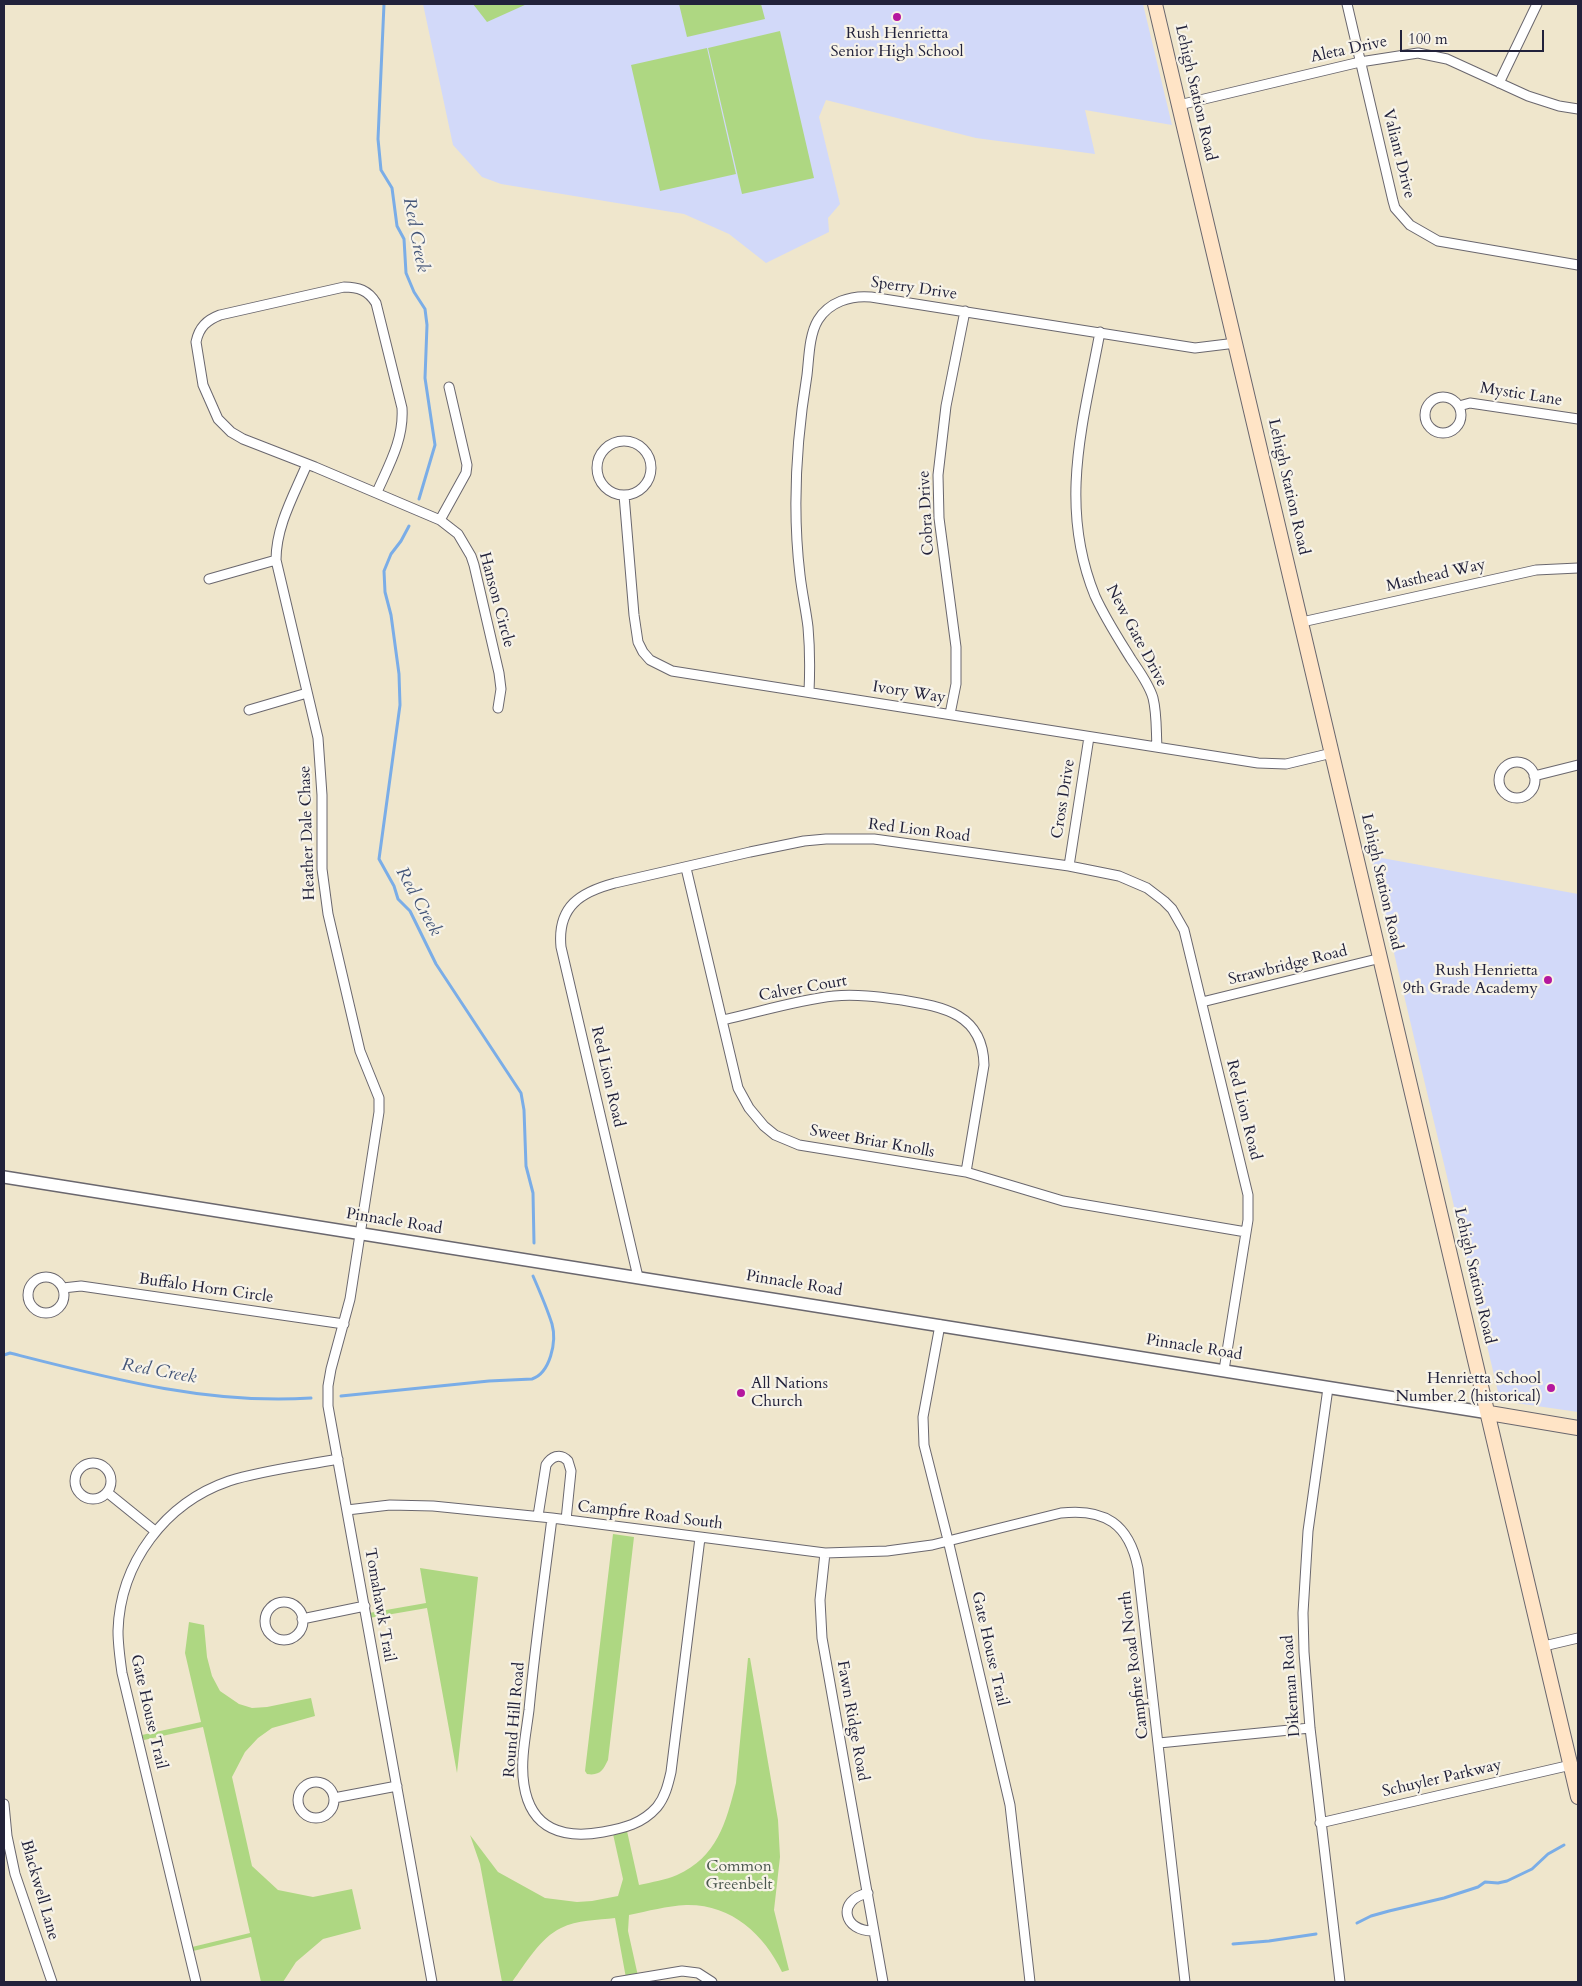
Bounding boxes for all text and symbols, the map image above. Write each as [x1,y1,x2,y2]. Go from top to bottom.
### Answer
marker: Rush Henrietta Senior High School [891,11,903,23]
scale bar [1402,20,1546,52]
street label: Lehigh Station Road [1170,23,1220,163]
place label: Rush Henrietta Senior High School [830,24,964,62]
text: 100 m [1408,29,1448,49]
street label: Aleta Drive [1309,33,1389,67]
street label: Valiant Drive [1378,107,1418,201]
water label: Red Creek [397,196,433,274]
street label: Sperry Drive [870,273,958,305]
street label: Mystic Lane [1479,379,1563,411]
street label: Lehigh Station Road [1263,417,1313,557]
street label: Cobra Drive [915,470,939,556]
street label: Hanson Circle [474,550,518,650]
street label: Masthead Way [1385,555,1487,597]
street label: New Gate Drive [1101,582,1171,690]
street label: Ivory Way [871,678,947,708]
street label: Cross Drive [1048,758,1080,840]
street label: Heather Dale Chase [296,765,320,901]
street label: Lehigh Station Road [1356,812,1406,952]
street label: Red Lion Road [867,815,971,847]
water label: Red Creek [390,864,446,940]
street label: Strawbridge Road [1227,942,1349,990]
place label: Rush Henrietta 9th Grade Academy [1403,961,1538,999]
street label: Calver Court [757,972,849,1006]
marker: Rush Henrietta 9th Grade Academy [1542,974,1554,986]
street label: Red Lion Road [586,1025,628,1129]
street label: Red Lion Road [1221,1058,1265,1162]
street label: Sweet Briar Knolls [808,1122,936,1162]
street label: Pinnacle Road [345,1205,443,1239]
street label: Lehigh Station Road [1449,1206,1499,1346]
street label: Pinnacle Road [745,1267,843,1301]
street label: Buffalo Horn Circle [137,1270,275,1308]
street label: Pinnacle Road [1145,1331,1243,1365]
water label: Red Creek [120,1355,198,1389]
place label: Henrietta School Number 2 (historical) [1395,1369,1541,1407]
place label: All Nations Church [751,1374,828,1412]
marker: Henrietta School Number 2 (historical) [1545,1382,1557,1394]
marker: All Nations Church [735,1387,747,1399]
street label: Campfire Road South [576,1498,724,1534]
street label: Tomahawk Trail [360,1547,398,1663]
street label: Gate House Trail [966,1590,1012,1708]
street label: Campfire Road North [1116,1590,1154,1740]
street label: Dikeman Road [1279,1634,1305,1738]
street label: Gate House Trail [125,1653,171,1771]
street label: Fawn Ridge Road [832,1659,872,1783]
street label: Round Hill Road [500,1661,530,1779]
street label: Schuyler Parkway [1381,1756,1503,1802]
street label: Blackwell Lane [16,1838,62,1942]
park label: Common Greenbelt [705,1857,773,1895]

